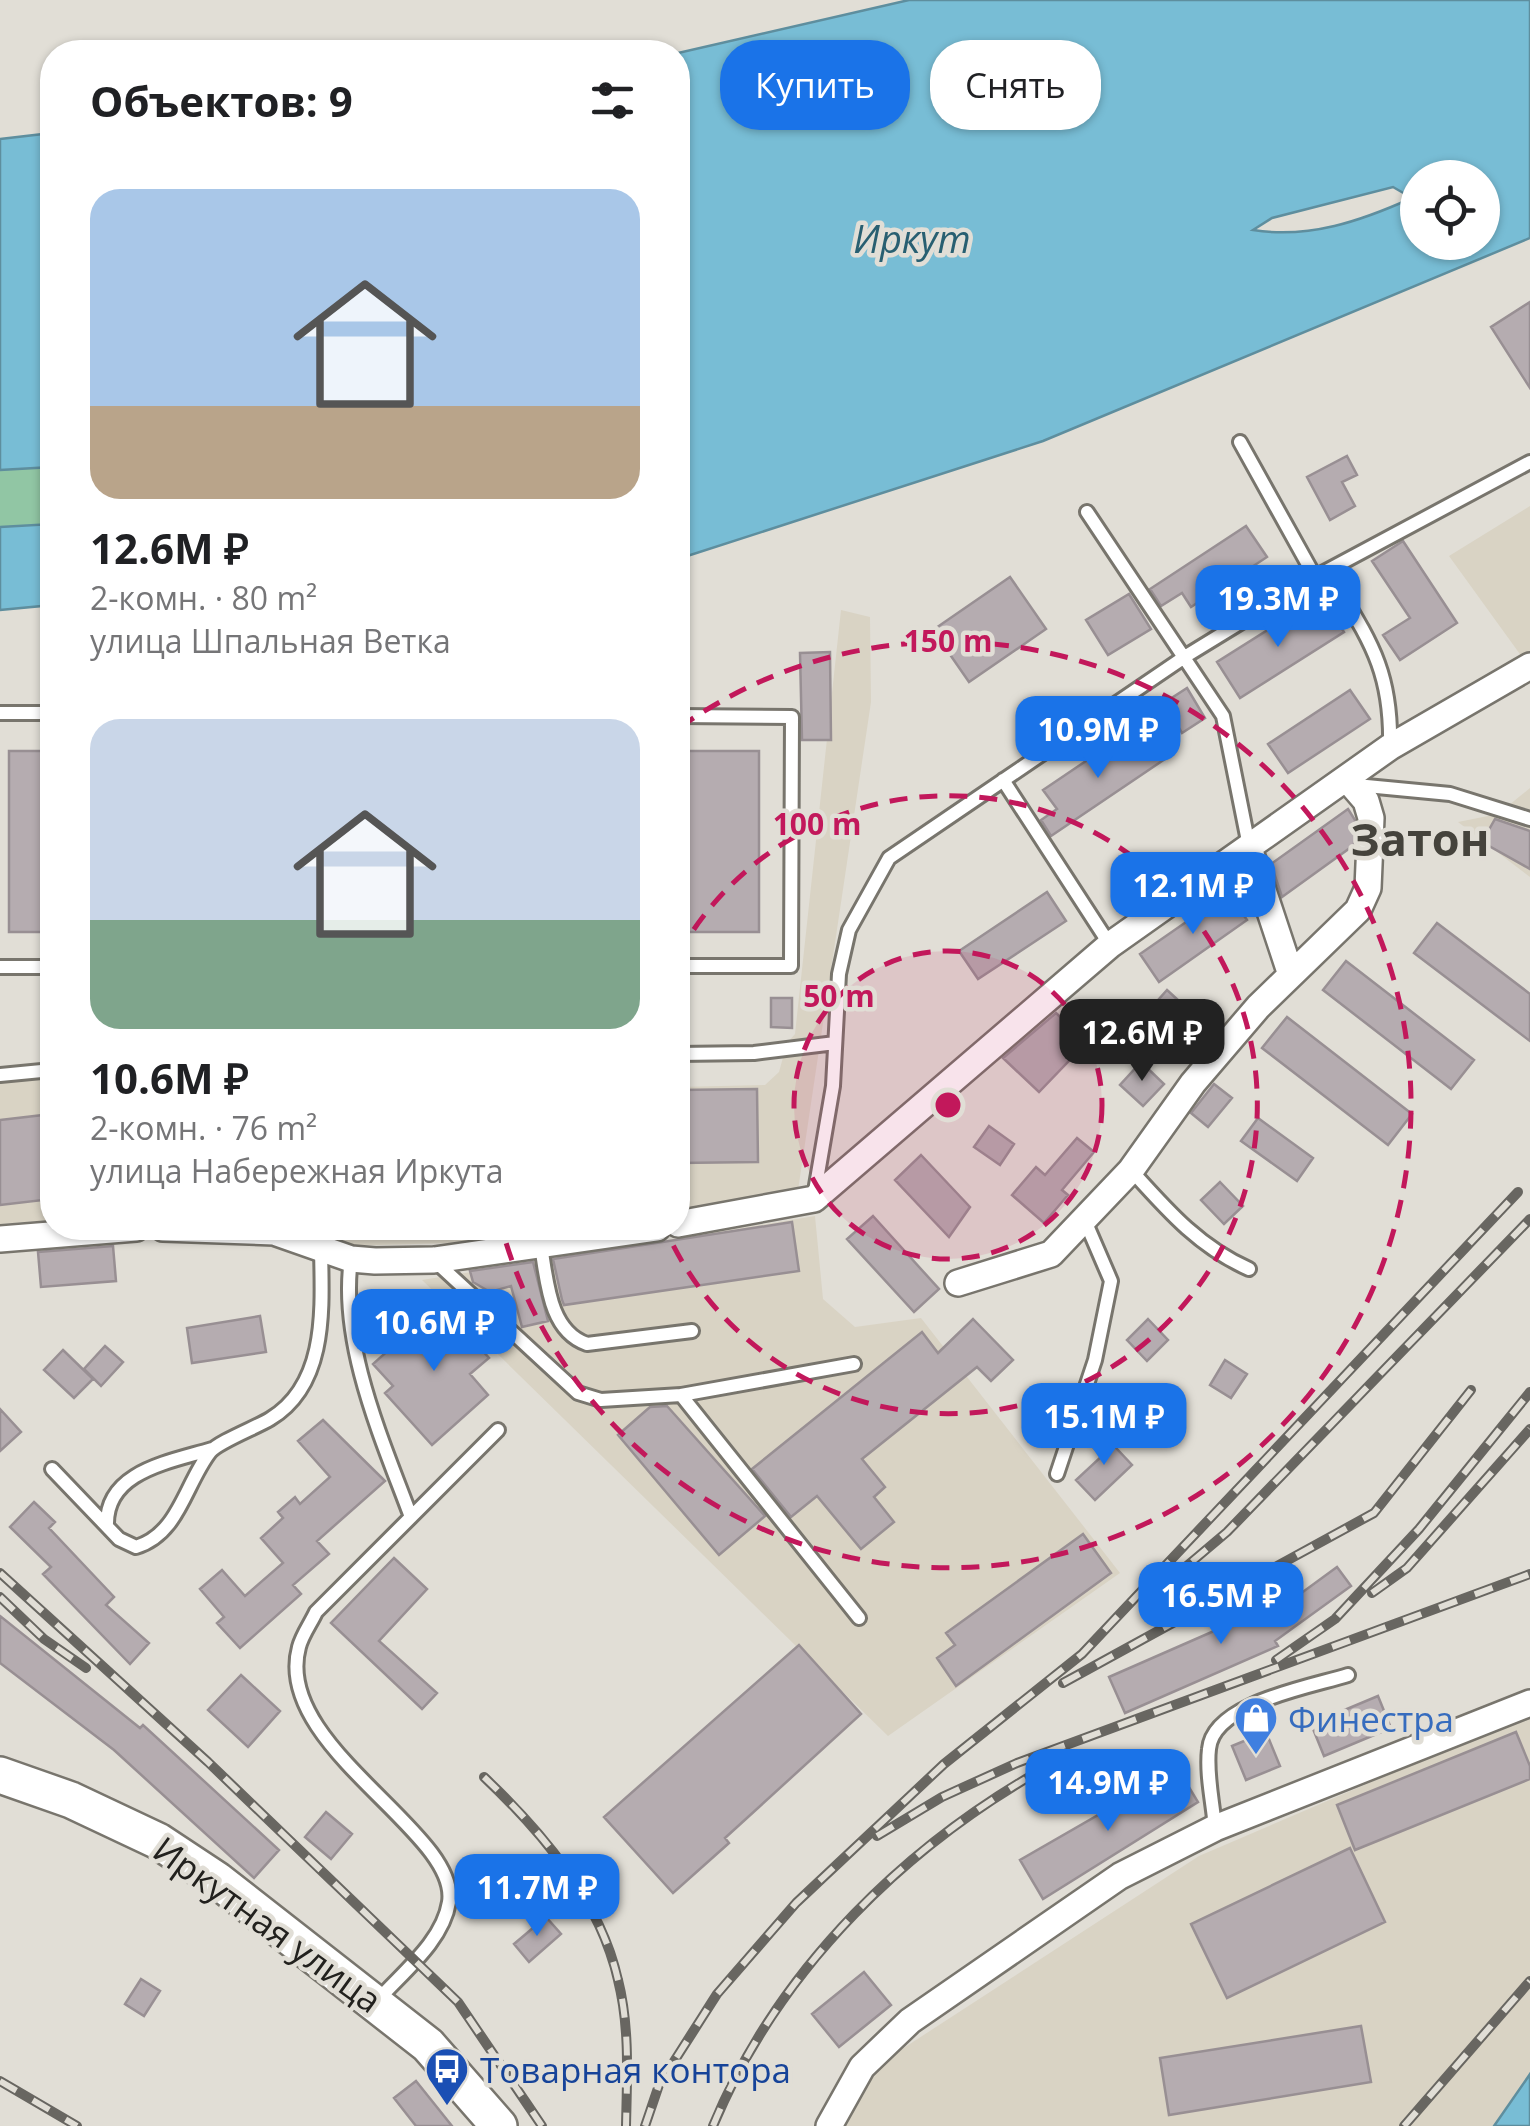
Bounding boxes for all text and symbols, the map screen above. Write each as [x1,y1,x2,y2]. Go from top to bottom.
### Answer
chip: Купить [720,40,910,130]
chip: Снять [930,40,1101,130]
text: Объектов: 9 [90,72,353,129]
icon: filters [585,73,640,128]
map controls [1400,160,1500,260]
button: locate [1400,160,1500,260]
water label: Иркут [853,212,971,264]
icon: home [275,254,455,434]
text: 12.6M ₽ [90,519,249,576]
pin: 19.3M ₽ [1186,565,1370,650]
text: 2-комн. · 80 m² [90,576,317,619]
text: 19.3M ₽ [1217,576,1339,619]
text: улица Шпальная Ветка [90,619,451,662]
text: 150 m [904,620,992,661]
pin: 10.9M ₽ [1006,696,1190,781]
text: 10.9M ₽ [1037,707,1159,750]
icon: home [275,784,455,964]
text: 100 m [773,803,861,844]
district label: Затон [1351,808,1489,869]
pin: 12.1M ₽ [1101,852,1285,937]
text: 12.1M ₽ [1132,863,1254,906]
text: 50 m [803,975,875,1016]
pin: 12.6M ₽ [1050,999,1234,1084]
text: 12.6M ₽ [1081,1010,1203,1053]
text: 10.6M ₽ [90,1049,249,1106]
centre of rings [930,1087,966,1123]
text: 2-комн. · 76 m² [90,1106,317,1149]
text: улица Набережная Иркута [90,1149,504,1192]
pin: 10.6M ₽ [342,1289,526,1374]
text: 10.6M ₽ [373,1300,495,1343]
pin: 15.1M ₽ [1012,1383,1196,1468]
text: 15.1M ₽ [1043,1394,1165,1437]
pin: 16.5M ₽ [1129,1562,1313,1647]
text: 16.5M ₽ [1160,1573,1282,1616]
shop icon: Финестра [1233,1695,1279,1756]
place label: Финестра [1288,1695,1454,1742]
pin: 14.9M ₽ [1016,1749,1200,1834]
text: 14.9M ₽ [1047,1760,1169,1803]
street label: Иркутная улица [144,1825,392,2023]
pin: 11.7M ₽ [445,1854,629,1939]
text: 11.7M ₽ [476,1865,598,1908]
bus stop icon: Товарная контора [424,2046,470,2107]
place label: Товарная контора [480,2046,791,2093]

